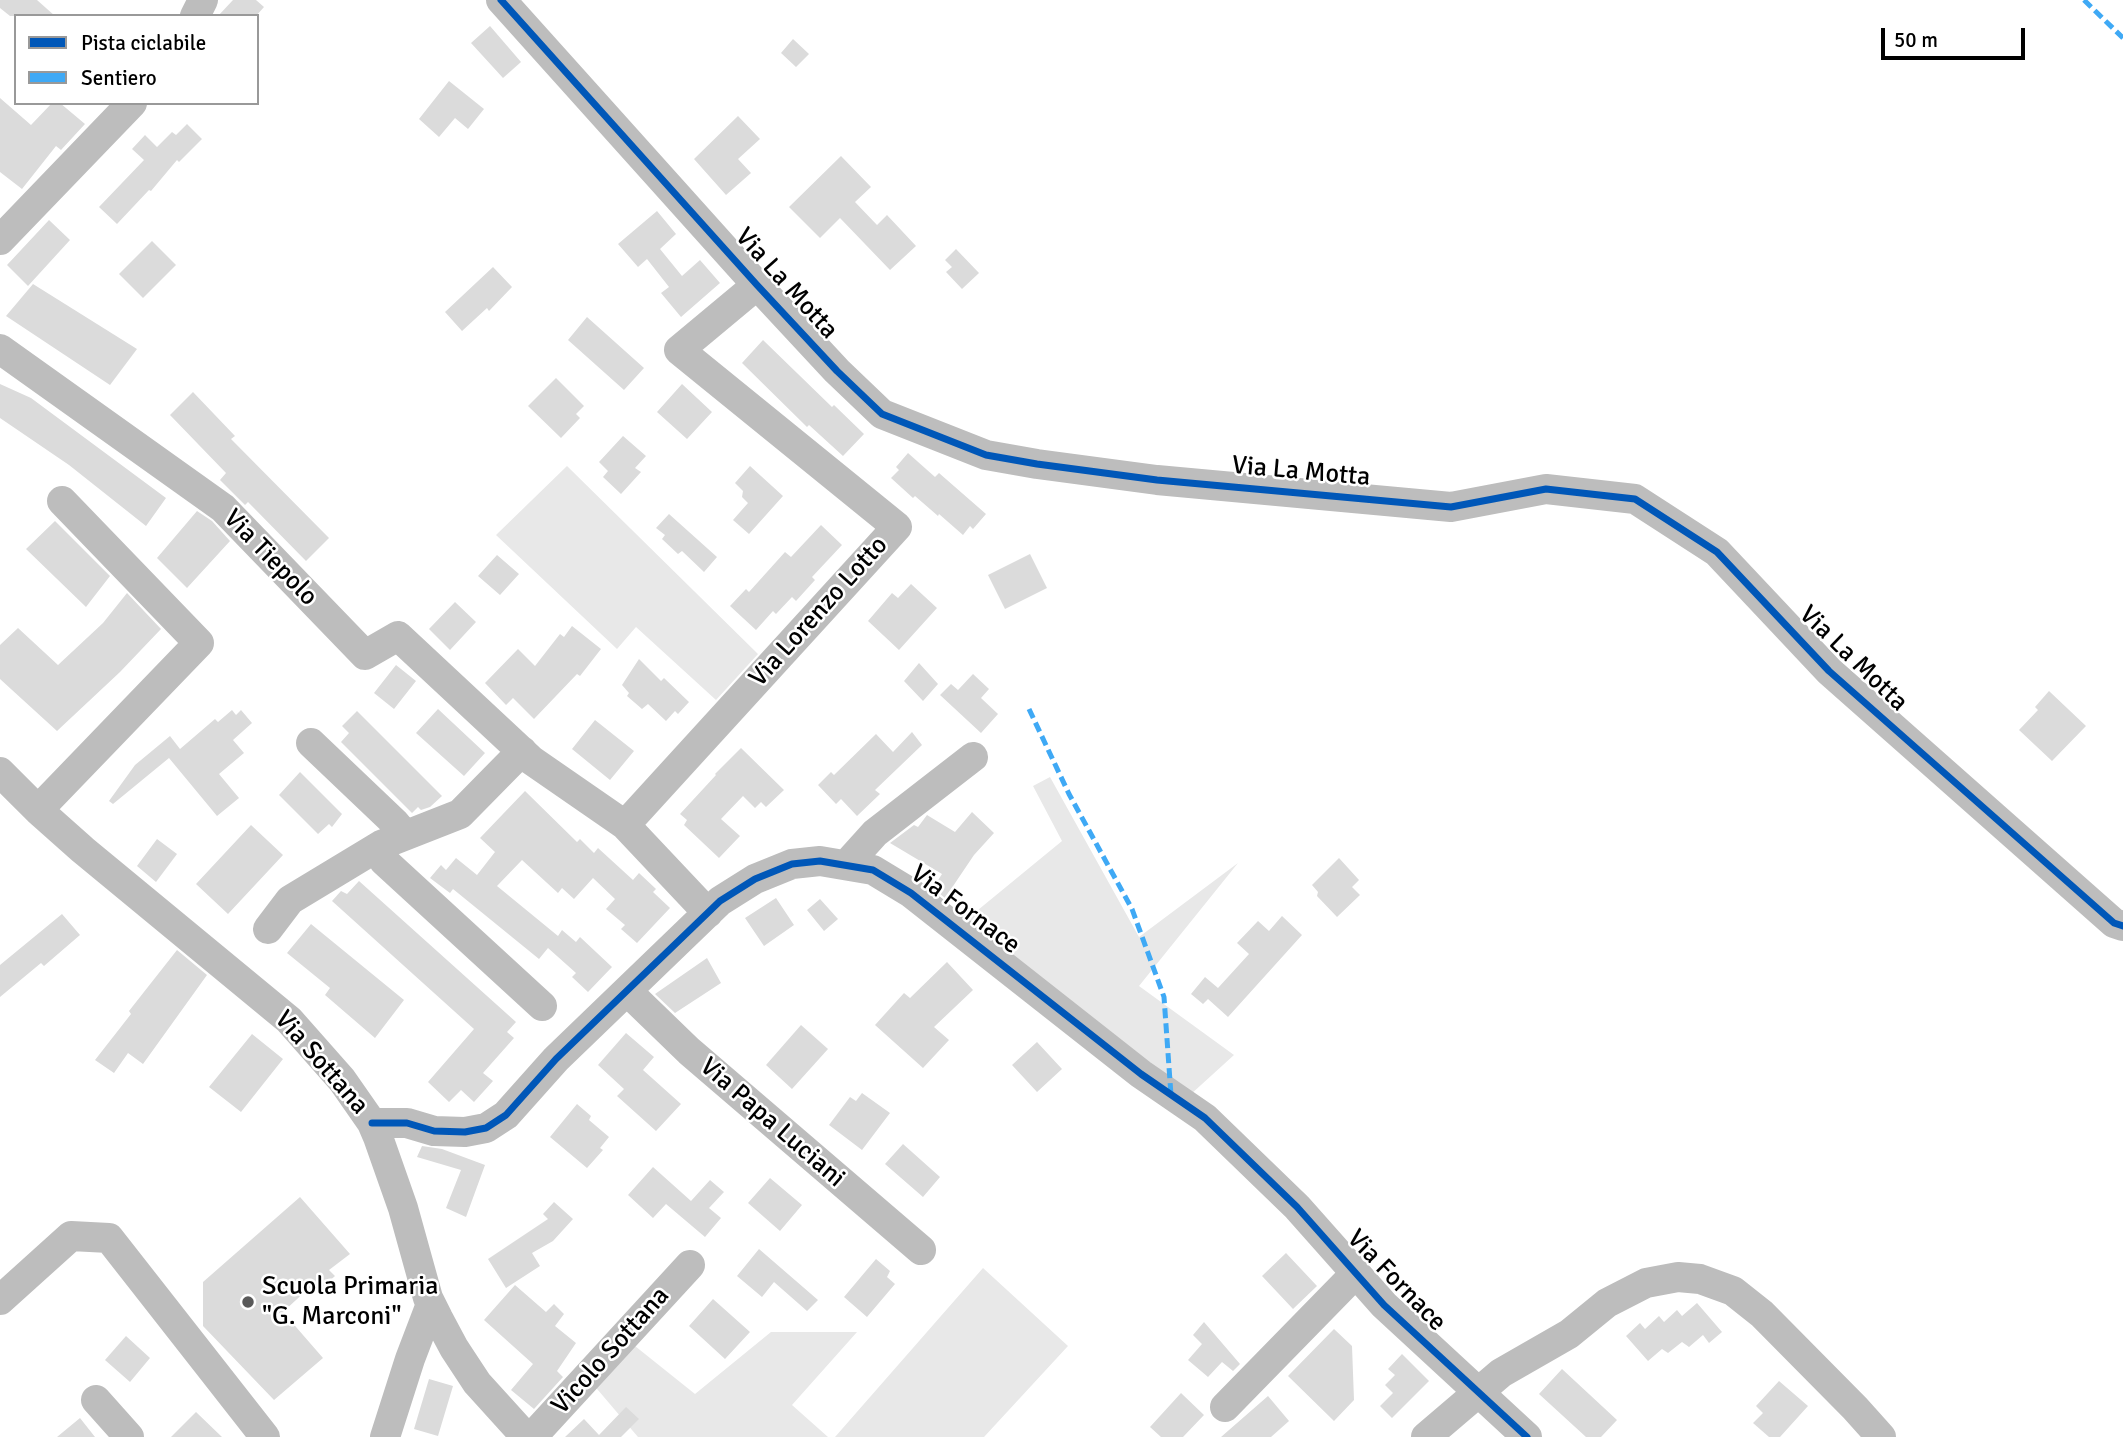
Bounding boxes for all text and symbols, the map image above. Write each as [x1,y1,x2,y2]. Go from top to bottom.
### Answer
legend [14,14,259,105]
scale bar [1885,14,2028,58]
text: 50 m [1894,27,1938,53]
text: Pista ciclabile [81,30,206,56]
text: Sentiero [81,65,157,91]
street label: Via La Motta [728,222,844,346]
street label: Via La Motta [1231,450,1371,494]
street label: Via Tiepolo [216,503,324,613]
street label: Via Lorenzo Lotto [743,530,895,694]
street label: Via La Motta [1792,600,1914,718]
street label: Via Fornace [904,859,1026,961]
street label: Via Sottana [267,1005,375,1121]
street label: Via Papa Luciani [693,1052,851,1194]
street label: Via Fornace [1340,1224,1452,1338]
place label: Scuola Primaria "G. Marconi" [262,1271,439,1332]
street label: Vicolo Sottana [546,1281,676,1421]
marker: Scuola Primaria "G. Marconi" [240,1294,256,1310]

